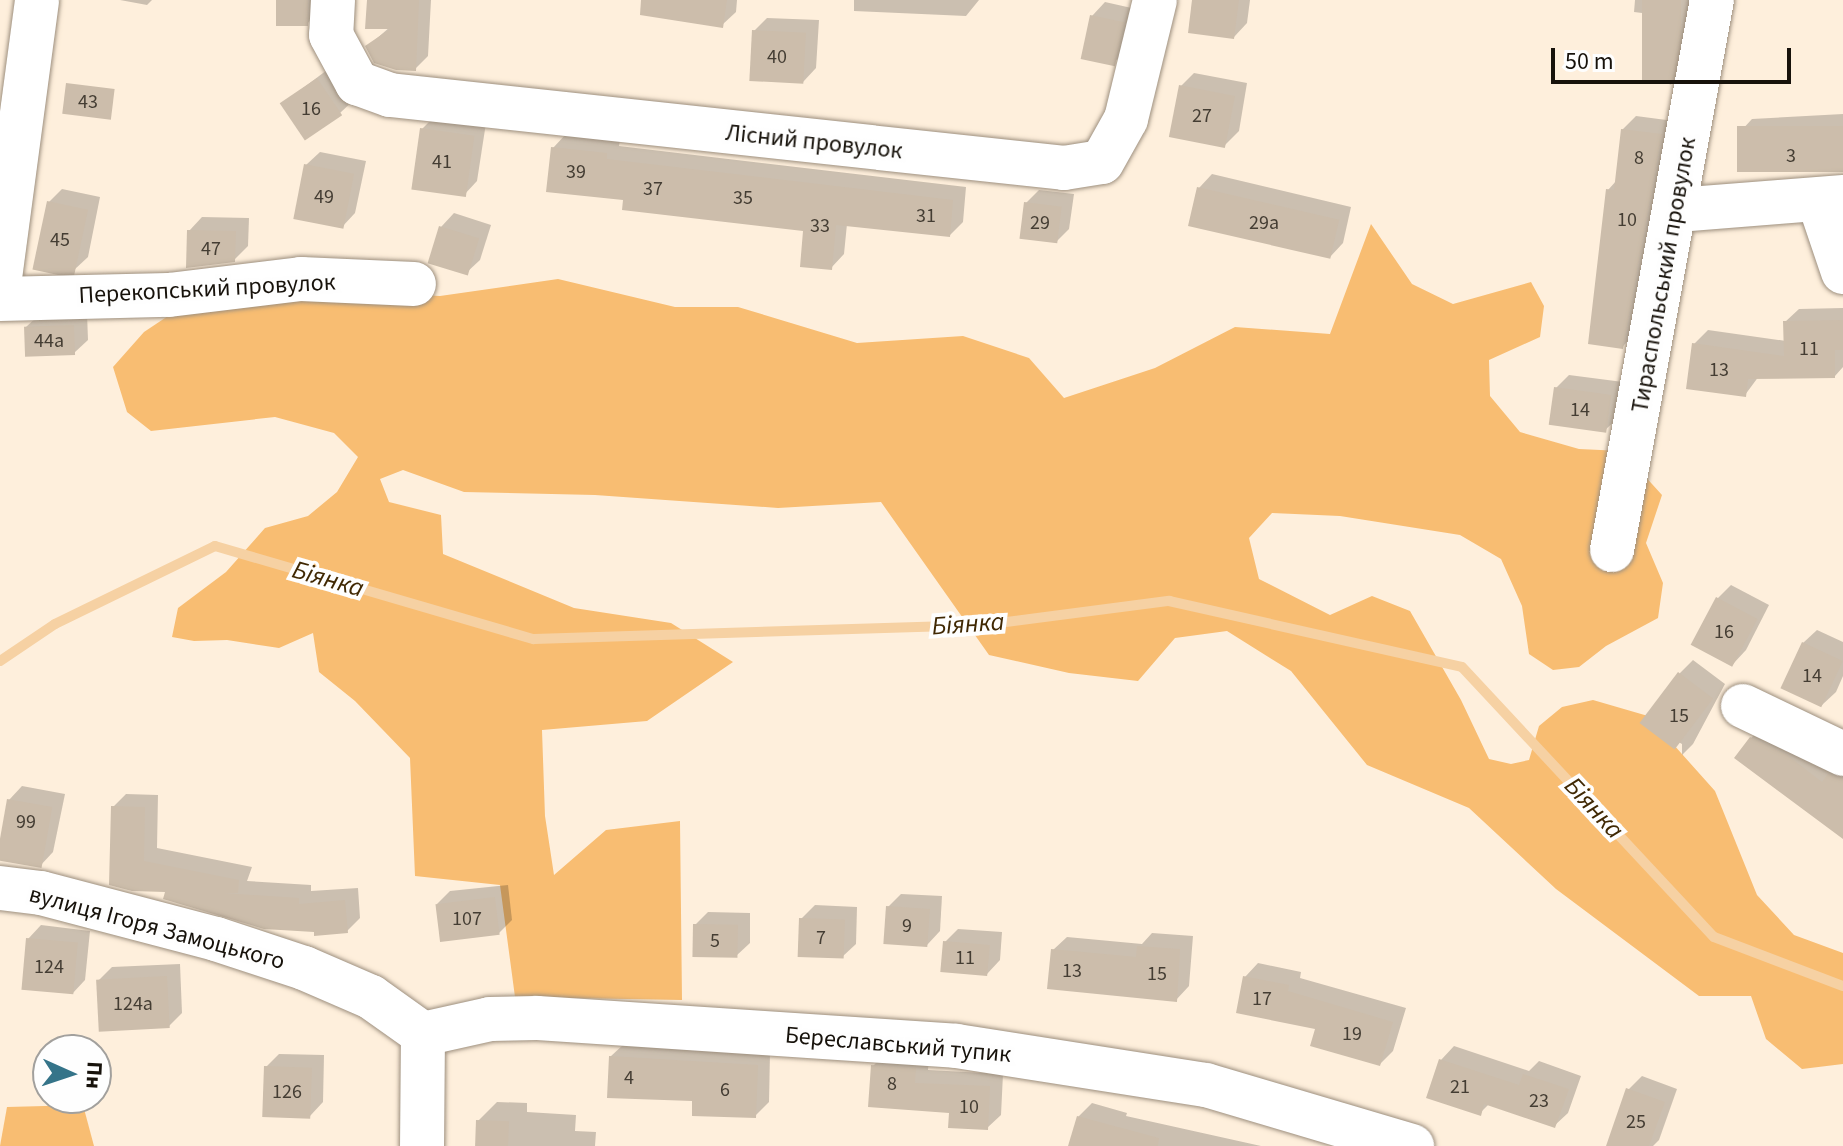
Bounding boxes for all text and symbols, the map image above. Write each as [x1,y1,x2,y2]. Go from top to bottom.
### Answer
scale bar [1555,32,1795,82]
text: 50 m [1565,44,1614,79]
house number: 40 [767,45,787,69]
house number: 43 [78,90,98,114]
house number: 16 [301,97,321,121]
house number: 27 [1192,104,1212,128]
street label: Лісний провулок [724,118,904,166]
street label: Тираспольський провулок [1626,135,1702,415]
house number: 3 [1786,144,1796,168]
house number: 8 [1634,146,1644,170]
house number: 41 [432,150,452,174]
house number: 39 [566,160,586,184]
house number: 37 [643,177,663,201]
house number: 49 [314,185,334,209]
house number: 35 [733,186,753,210]
house number: 31 [916,204,936,228]
house number: 10 [1617,208,1637,232]
house number: 29 [1030,211,1050,235]
house number: 29а [1249,211,1279,235]
house number: 33 [810,214,830,238]
house number: 45 [50,228,70,252]
house number: 47 [201,237,221,261]
street label: Перекопський провулок [78,268,336,310]
house number: 44а [34,329,64,353]
house number: 11 [1799,337,1819,361]
house number: 13 [1709,358,1729,382]
house number: 14 [1570,398,1590,422]
water label: Біянка [289,554,367,604]
water label: Біянка [931,606,1005,642]
house number: 16 [1714,620,1734,644]
house number: 14 [1802,664,1822,688]
house number: 15 [1669,704,1689,728]
water label: Біянка [1558,771,1630,845]
house number: 99 [16,810,36,834]
street label: вулиця Ігоря Замоцького [26,880,288,976]
house number: 107 [452,907,482,931]
house number: 9 [902,914,912,938]
house number: 7 [816,926,826,950]
house number: 5 [710,929,720,953]
house number: 11 [955,946,975,970]
house number: 124 [34,955,64,979]
house number: 13 [1062,959,1082,983]
house number: 15 [1147,962,1167,986]
house number: 17 [1252,987,1272,1011]
house number: 124а [113,992,153,1016]
street label: Береславський тупик [784,1021,1012,1069]
house number: 19 [1342,1022,1362,1046]
north arrow [32,1034,112,1114]
text: Пн [77,1061,111,1090]
house number: 4 [624,1066,634,1090]
house number: 8 [887,1072,897,1096]
house number: 21 [1450,1075,1470,1099]
house number: 6 [720,1078,730,1102]
house number: 126 [272,1080,302,1104]
house number: 23 [1529,1089,1549,1113]
house number: 10 [959,1095,979,1119]
house number: 25 [1626,1110,1646,1134]

